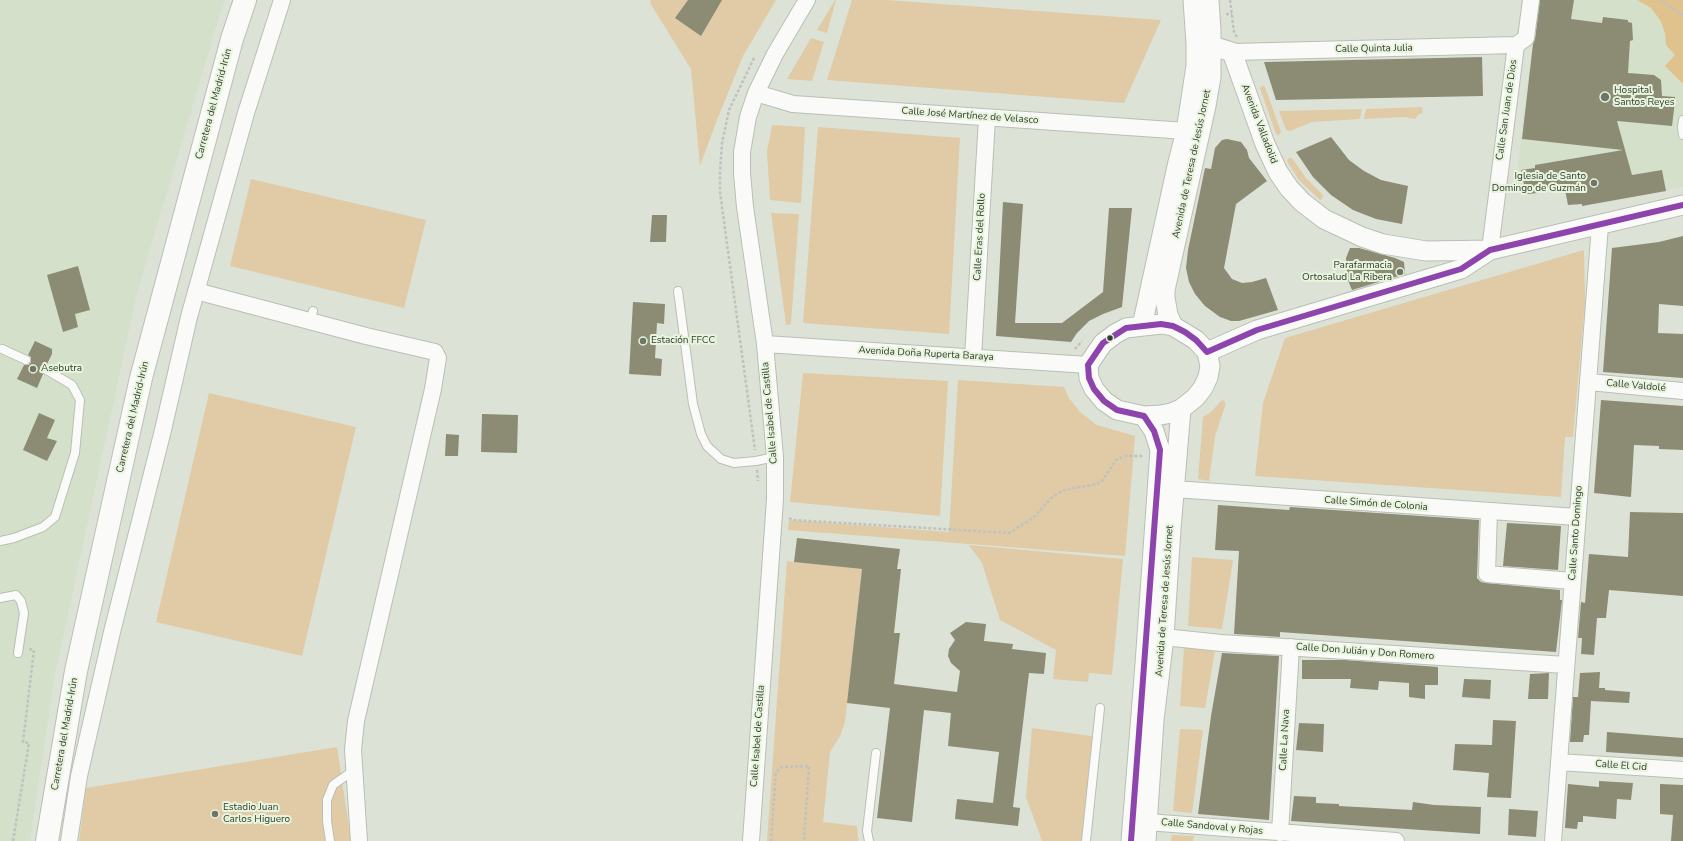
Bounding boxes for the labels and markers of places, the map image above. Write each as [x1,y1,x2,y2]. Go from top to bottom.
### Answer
place label: Hospital Santos Reyes [1614,85,1675,108]
marker: Hospital Santos Reyes [1599,91,1611,103]
place label: Iglesia de Santo Domingo de Guzmán [1492,171,1586,194]
marker: Iglesia de Santo Domingo de Guzmán [1589,178,1599,188]
place label: Parafarmacia Ortosalud La Ribera [1302,260,1392,284]
marker: Parafarmacia Ortosalud La Ribera [1395,267,1405,277]
unlabelled marker [1105,333,1115,343]
place label: Estación FFCC [651,335,715,347]
marker: Estación FFCC [638,336,648,346]
place label: Asebutra [41,363,82,375]
marker: Asebutra [28,364,38,374]
place label: Estadio Juan Carlos Higuero [223,802,290,826]
marker: Estadio Juan Carlos Higuero [210,809,220,819]

